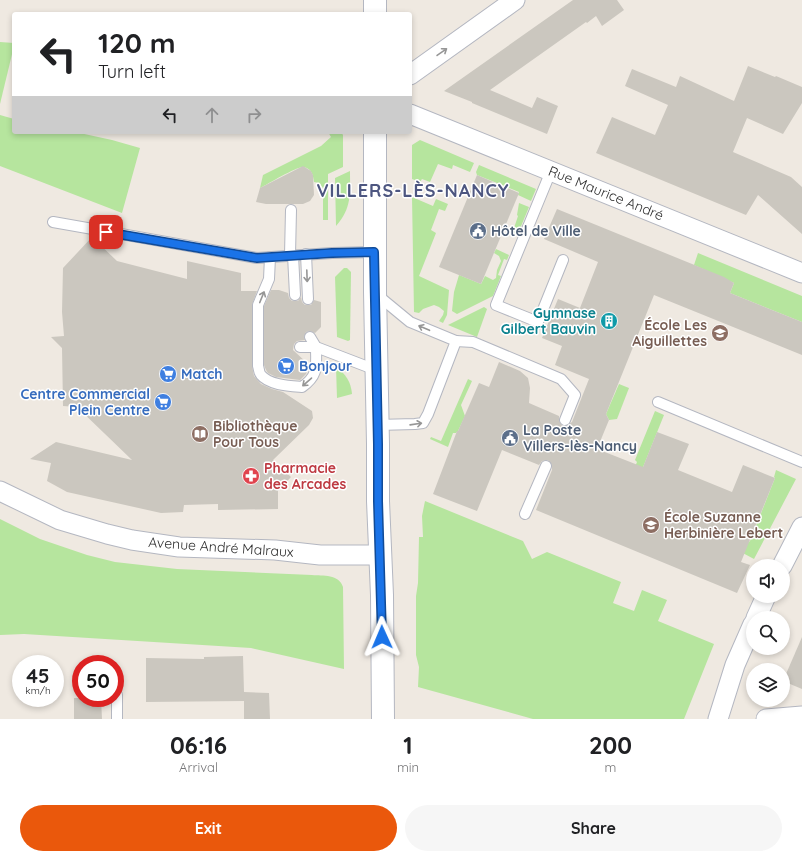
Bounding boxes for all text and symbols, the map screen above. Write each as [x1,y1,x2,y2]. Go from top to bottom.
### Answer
text: 120 m [98,25,176,60]
icon: left [32,28,84,80]
one-way arrow [436,48,447,56]
text: Turn left [98,60,166,83]
icon: left [159,104,181,126]
icon: ahead [201,104,223,126]
icon: right [243,104,265,126]
street label: Rue Maurice André [546,162,666,224]
district label: VILLERS-LÈS-NANCY [316,179,510,202]
pin [89,215,123,249]
icon: arrive [95,221,117,243]
public building icon: Hôtel de Ville [468,221,488,241]
place label: Hôtel de Ville [491,222,581,240]
one-way arrow [303,269,311,282]
one-way arrow [258,292,266,304]
place label: Gymnase Gilbert Bauvin [501,304,596,338]
building icon: Gymnase Gilbert Bauvin [599,311,619,331]
place label: École Les Aiguillettes [632,316,707,350]
one-way arrow [418,323,430,331]
school or university icon: École Les Aiguillettes [710,323,730,343]
supermarket icon: Bonjour [276,356,296,376]
place label: Bonjour [299,357,352,375]
supermarket icon: Match [158,364,178,384]
place label: Match [181,365,222,383]
one-way arrow [302,378,312,387]
place label: Centre Commercial Plein Centre [20,385,150,419]
supermarket icon: Centre Commercial Plein Centre [153,392,173,412]
place label: Bibliothèque Pour Tous [213,417,298,451]
one-way arrow [409,420,422,428]
place label: La Poste Villers-lès-Nancy [523,421,637,455]
library icon: Bibliothèque Pour Tous [190,424,210,444]
public building icon: La Poste Villers-lès-Nancy [500,428,520,448]
place label: Pharmacie des Arcades [264,459,347,493]
pharmacy icon: Pharmacie des Arcades [241,466,261,486]
place label: École Suzanne Herbinière Lebert [664,508,784,542]
school or university icon: École Suzanne Herbinière Lebert [641,515,661,535]
street label: Avenue André Malraux [148,533,295,561]
map controls [746,559,790,707]
button: sound [746,559,790,603]
button: search [746,611,790,655]
position arrow [361,616,403,658]
speed limit sign: 50 [72,655,124,707]
text: 45 [26,663,50,688]
button: layers [746,663,790,707]
text: km/h [25,684,51,697]
text: 06:16 [170,730,227,760]
text: 1 [403,730,413,760]
text: 200 [589,730,632,760]
text: Arrival [179,759,218,775]
text: min [397,759,419,775]
text: m [605,759,616,775]
button: Exit [20,805,397,851]
button: Share [405,805,782,851]

